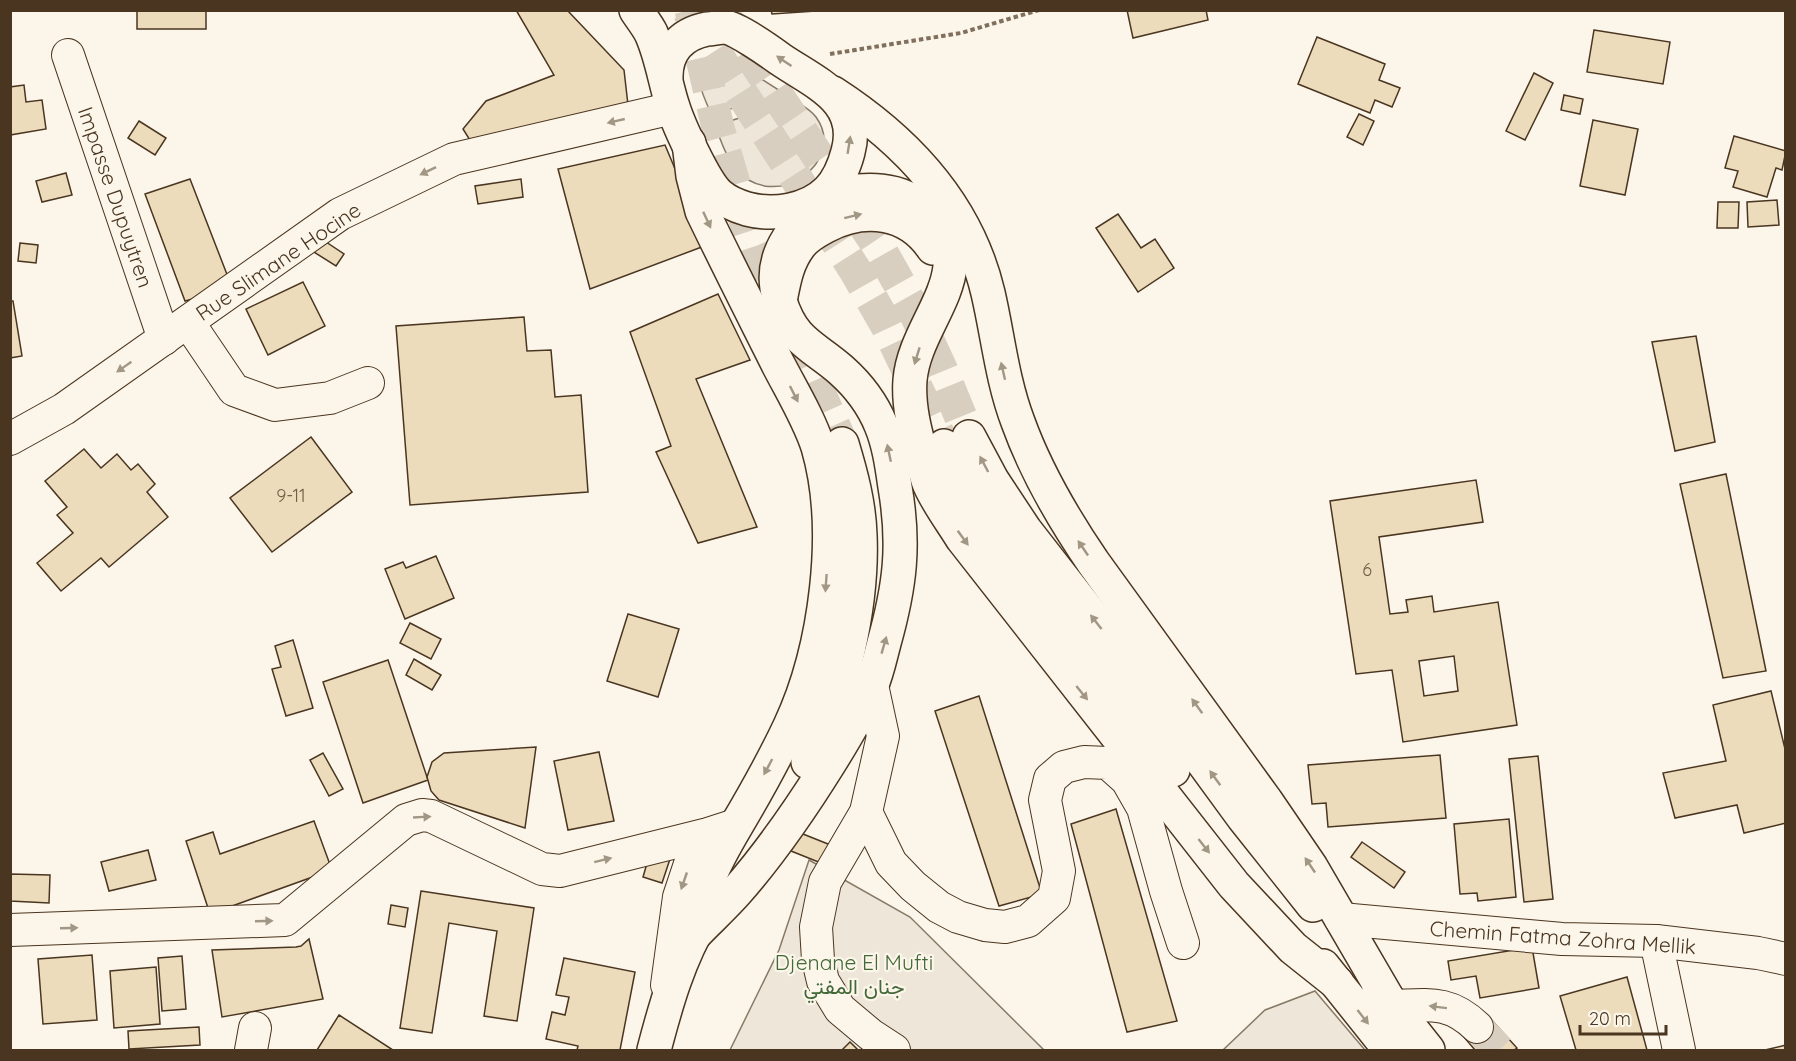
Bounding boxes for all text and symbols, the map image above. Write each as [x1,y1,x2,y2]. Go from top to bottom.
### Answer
one-way arrow [776,56,792,67]
street label: Impasse Dupuytren [73,103,159,291]
one-way arrow [607,117,626,126]
one-way arrow [845,135,854,154]
one-way arrow [420,166,437,175]
street label: Rue Slimane Hocine [191,196,365,326]
one-way arrow [702,211,711,228]
one-way arrow [844,211,862,221]
one-way arrow [912,347,921,365]
one-way arrow [117,361,133,373]
one-way arrow [998,361,1007,380]
one-way arrow [789,386,798,403]
one-way arrow [884,443,893,462]
one-way arrow [979,455,989,473]
house number: 9-11 [276,484,306,507]
one-way arrow [957,530,969,546]
one-way arrow [1077,540,1089,556]
house number: 6 [1362,558,1372,581]
one-way arrow [822,573,831,592]
one-way arrow [1091,615,1103,630]
one-way arrow [880,636,889,654]
one-way arrow [1076,685,1089,701]
one-way arrow [1191,698,1203,714]
one-way arrow [763,759,773,776]
one-way arrow [1209,770,1221,785]
one-way arrow [413,812,432,821]
one-way arrow [1197,838,1209,853]
one-way arrow [594,855,613,865]
one-way arrow [1304,857,1315,873]
one-way arrow [679,872,689,890]
street label: Chemin Fatma Zohra Mellik [1429,915,1697,959]
one-way arrow [254,916,273,925]
one-way arrow [59,923,78,932]
park label: Djenane El Mufti جنان المفتي [775,949,933,1004]
scale bar [1580,998,1666,1036]
one-way arrow [1428,1002,1447,1011]
text: 20 m [1589,1007,1631,1030]
one-way arrow [1357,1009,1370,1025]

